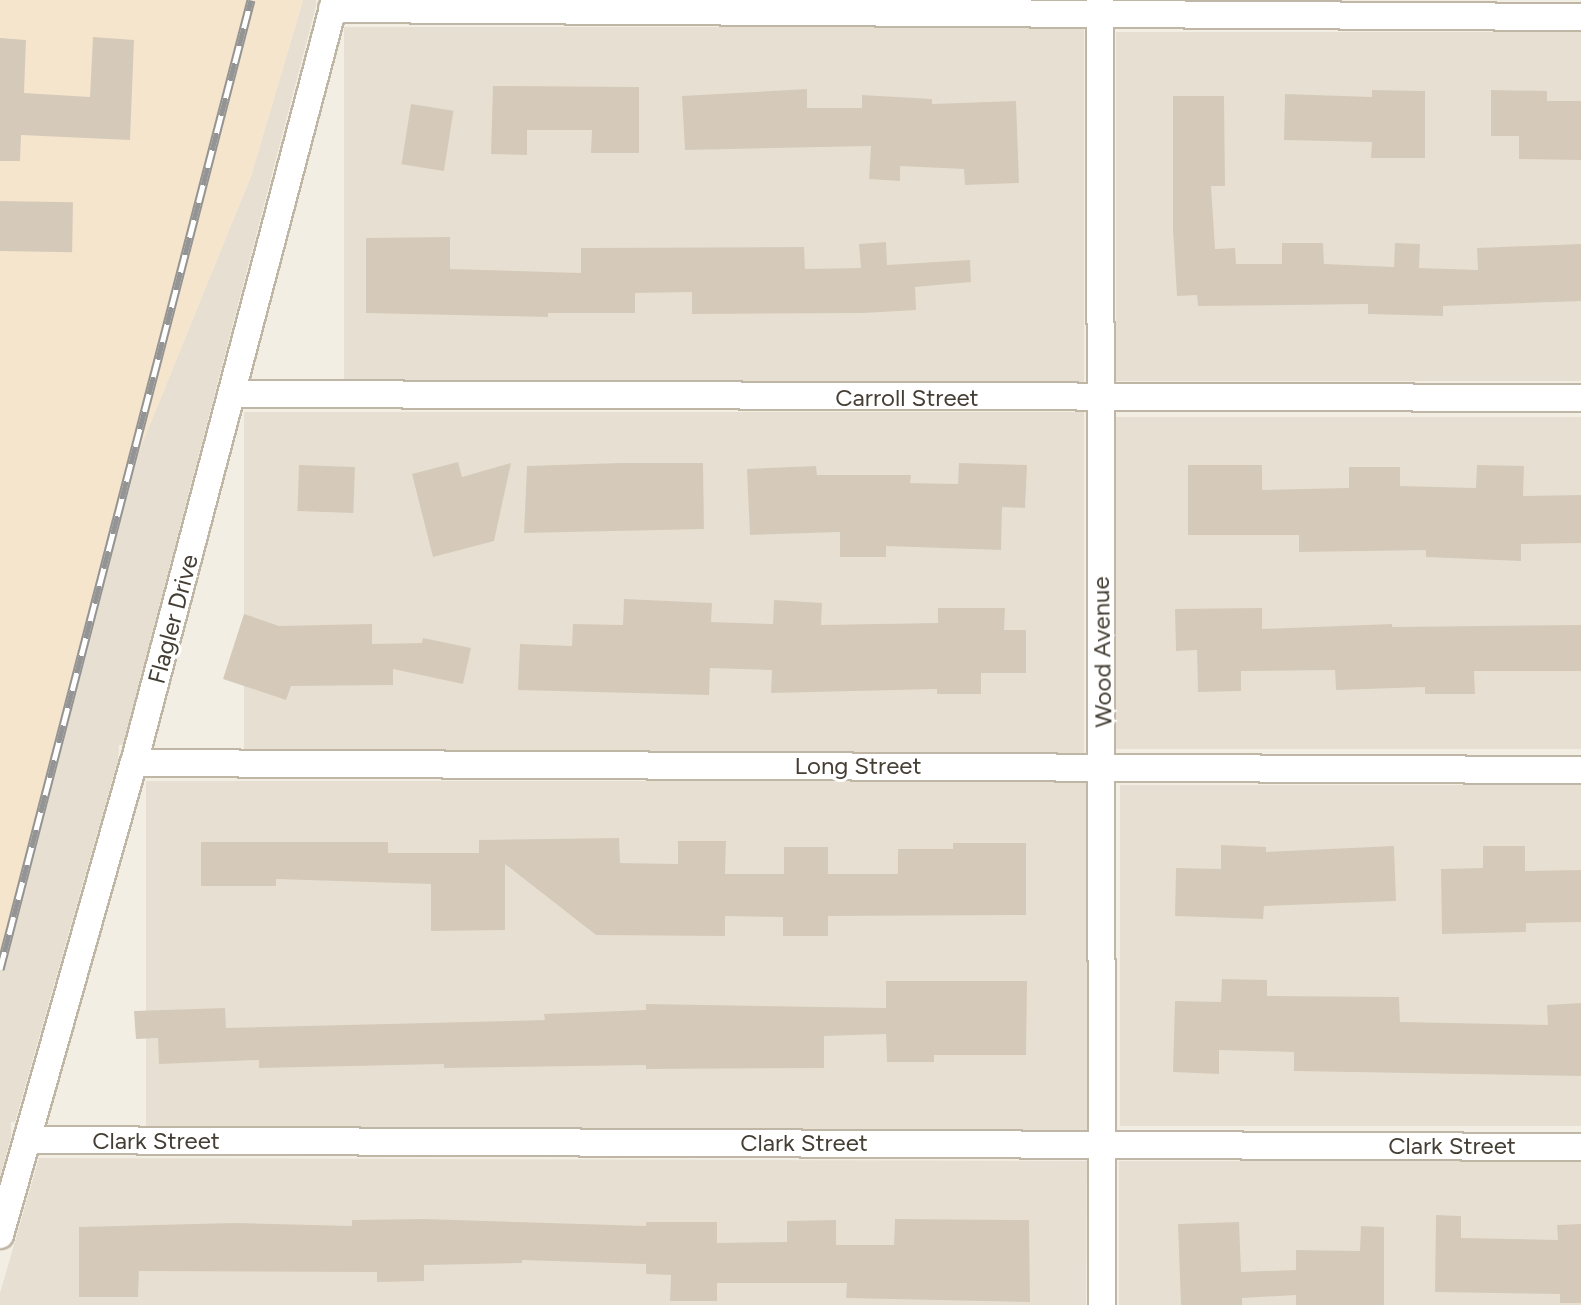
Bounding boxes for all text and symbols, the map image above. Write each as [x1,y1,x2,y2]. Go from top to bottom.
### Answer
street label: Carroll Street [835,384,979,412]
street label: Flagler Drive [142,551,204,687]
street label: Wood Avenue [1086,576,1118,728]
street label: Long Street [794,752,922,780]
street label: Clark Street [92,1127,220,1155]
street label: Clark Street [740,1129,868,1157]
street label: Clark Street [1388,1132,1516,1160]

